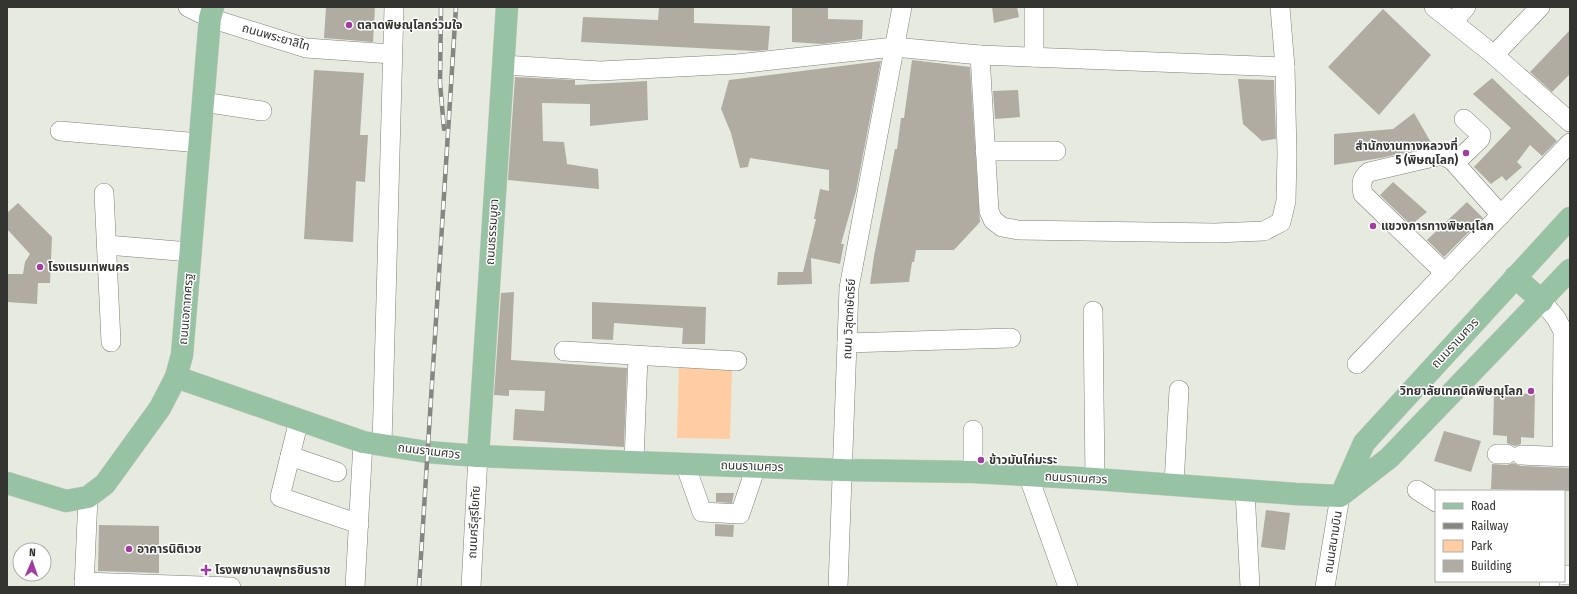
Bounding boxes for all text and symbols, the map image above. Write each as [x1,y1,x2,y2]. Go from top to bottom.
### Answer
place label: ตลาดพิษณุโลกร่วมใจ [357,18,463,32]
marker: ตลาดพิษณุโลกร่วมใจ [344,20,354,30]
street label: ถนนพระยาลิไท [240,21,312,53]
place label: สำนักงานทางหลวงที่ 5 (พิษณุโลก) [1355,137,1458,167]
marker: สำนักงานทางหลวงที่ 5 (พิษณุโลก) [1461,148,1471,158]
street label: ถนนธรรมบูชา [483,198,501,266]
place label: แขวงการทางพิษณุโลก [1381,219,1494,233]
marker: แขวงการทางพิษณุโลก [1368,221,1378,231]
place label: โรงแรมเทพนคร [48,260,129,274]
marker: โรงแรมเทพนคร [35,262,45,272]
street label: ถนนเอกาทศรฐ [176,272,196,345]
street label: ถนน วิสุตกษัตริย์ [840,278,858,360]
street label: ถนนราเมศวร [1428,315,1482,371]
place label: วิทยาลัยเทคนิคพิษณุโลก [1399,384,1523,398]
marker: วิทยาลัยเทคนิคพิษณุโลก [1526,386,1536,396]
street label: ถนนราเมศวร [397,440,461,462]
place label: ข้าวมันไก่มะระ [989,453,1057,467]
marker: ข้าวมันไก่มะระ [976,455,986,465]
street label: ถนนราเมศวร [720,458,784,474]
street label: ถนนราเมศวร [1044,469,1108,487]
street label: ถนนศรีสุริโยทัย [465,485,483,559]
legend [1435,490,1565,582]
text: Road [1471,499,1496,513]
street label: ถนนสนามบิน [1321,510,1345,574]
text: Railway [1471,519,1509,533]
text: Park [1471,539,1493,553]
north arrow [12,542,52,582]
place label: อาคารนิติเวช [137,542,202,556]
marker: อาคารนิติเวช [124,544,134,554]
text: N [29,546,36,559]
text: Building [1471,559,1512,573]
place label: โรงพยาบาลพุทธชินราช [215,563,330,577]
marker: โรงพยาบาลพุทธชินราช [200,564,212,576]

